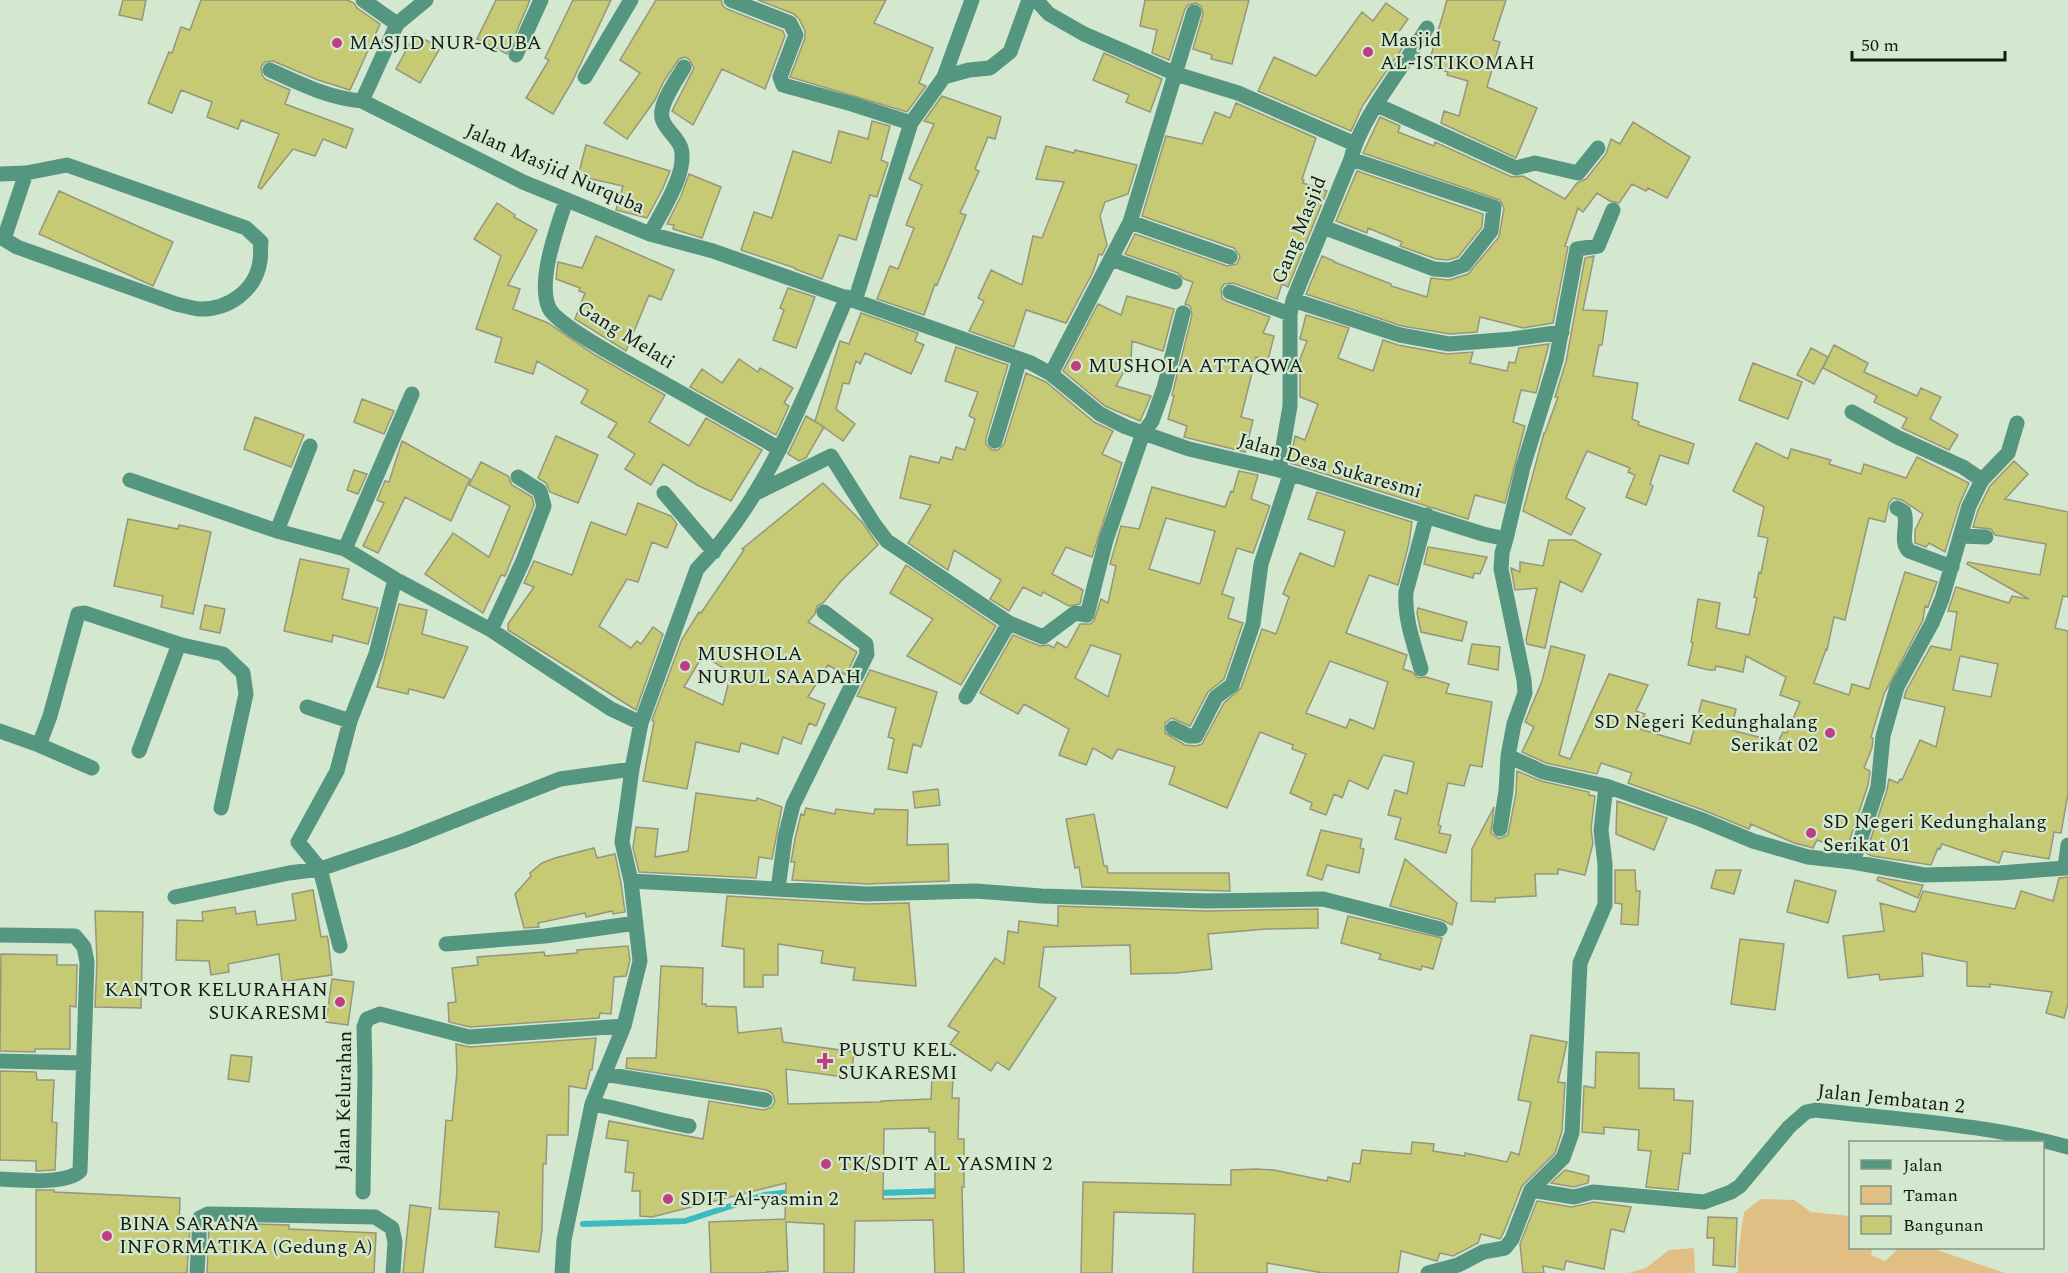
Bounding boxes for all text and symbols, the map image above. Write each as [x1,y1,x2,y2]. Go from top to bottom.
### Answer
scale bar [1852,24,2005,62]
place label: Masjid AL-ISTIKOMAH [1380,25,1535,78]
place label: MASJID NUR-QUBA [349,28,542,58]
text: 50 m [1861,32,1899,59]
marker: MASJID NUR-QUBA [330,36,344,50]
marker: Masjid AL-ISTIKOMAH [1361,45,1375,59]
street label: Jalan Masjid Nurquba [460,116,650,222]
street label: Gang Masjid [1264,172,1334,288]
street label: Gang Melati [571,293,681,377]
place label: MUSHOLA ATTAQWA [1088,351,1303,381]
marker: MUSHOLA ATTAQWA [1069,359,1083,373]
street label: Jalan Desa Sukaresmi [1235,425,1425,507]
place label: MUSHOLA NURUL SAADAH [697,639,862,692]
marker: MUSHOLA NURUL SAADAH [678,659,692,673]
place label: SD Negeri Kedunghalang Serikat 02 [1594,707,1818,760]
marker: SD Negeri Kedunghalang Serikat 02 [1823,726,1837,740]
place label: SD Negeri Kedunghalang Serikat 01 [1823,807,2047,860]
marker: SD Negeri Kedunghalang Serikat 01 [1804,826,1818,840]
place label: KANTOR KELURAHAN SUKARESMI [104,975,328,1028]
marker: KANTOR KELURAHAN SUKARESMI [333,995,347,1009]
street label: Jalan Kelurahan [328,1030,360,1172]
place label: PUSTU KEL. SUKARESMI [838,1035,957,1088]
marker: PUSTU KEL. SUKARESMI [816,1052,834,1070]
street label: Jalan Jembatan 2 [1816,1076,1966,1122]
legend [1849,1141,2044,1249]
place label: TK/SDIT AL YASMIN 2 [838,1149,1052,1179]
text: Jalan [1903,1152,1943,1179]
marker: TK/SDIT AL YASMIN 2 [819,1157,833,1171]
text: Taman [1903,1182,1958,1209]
place label: SDIT Al-yasmin 2 [680,1184,839,1214]
marker: SDIT Al-yasmin 2 [661,1192,675,1206]
place label: BINA SARANA INFORMATIKA (Gedung A) [119,1209,372,1262]
text: Bangunan [1903,1212,1984,1239]
marker: BINA SARANA INFORMATIKA (Gedung A) [100,1229,114,1243]

